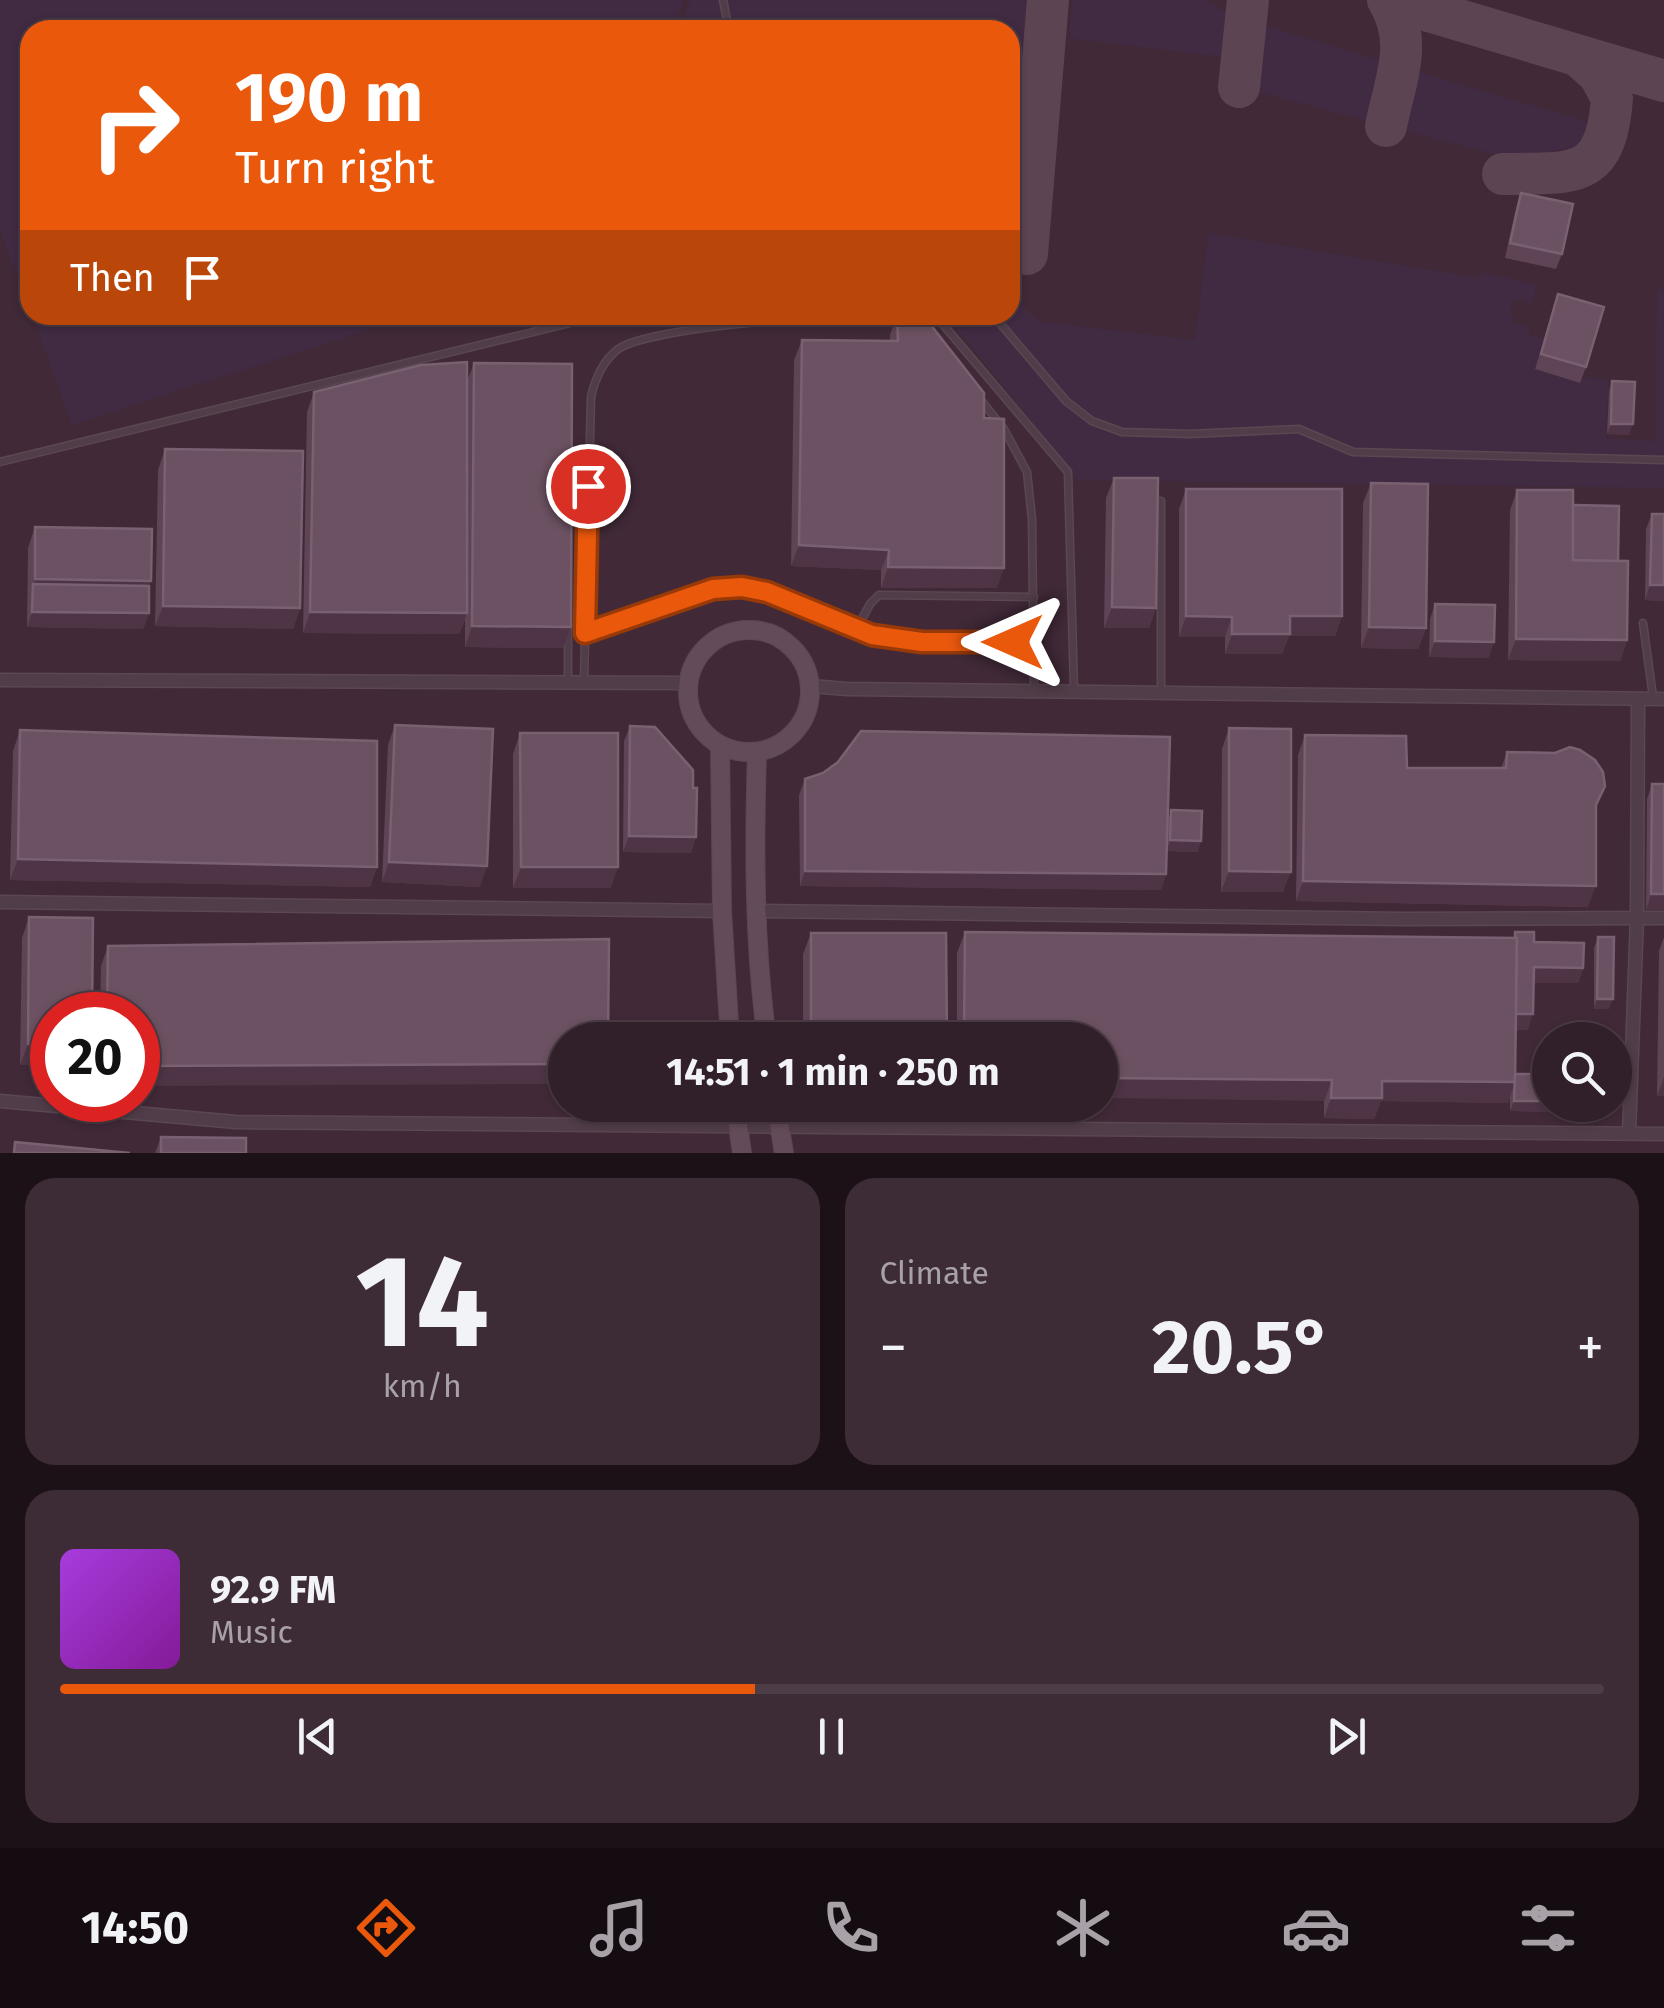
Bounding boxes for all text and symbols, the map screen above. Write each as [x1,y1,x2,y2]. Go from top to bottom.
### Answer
text: 190 m [235,56,423,140]
icon: right [70,60,200,190]
text: Turn right [235,141,434,195]
icon: arrive [175,250,230,305]
text: Then [70,255,155,301]
pin [546,444,631,529]
icon: arrive [561,459,616,514]
position arrow [961,590,1065,694]
speed limit sign: 20 [30,992,160,1122]
map controls [1532,1022,1632,1122]
button: search [1532,1022,1632,1122]
text: 14:51 · 1 min · 250 m [666,1049,1000,1095]
text: 14 [355,1224,489,1380]
text: Climate [880,1254,989,1292]
text: 20.5° [1152,1303,1332,1393]
text: − [880,1315,907,1381]
text: + [1577,1315,1604,1381]
text: km/h [383,1367,462,1405]
text: 92.9 FM [210,1567,336,1613]
text: Music [210,1613,293,1651]
icon: previous [290,1709,345,1764]
icon: pause [804,1709,859,1764]
icon: next [1319,1709,1374,1764]
icon: directions [351,1893,421,1963]
icon: music [584,1893,654,1963]
icon: phone [816,1893,886,1963]
icon: climate [1048,1893,1118,1963]
icon: car [1281,1893,1351,1963]
icon: filters [1513,1893,1583,1963]
text: 14:50 [81,1901,189,1955]

